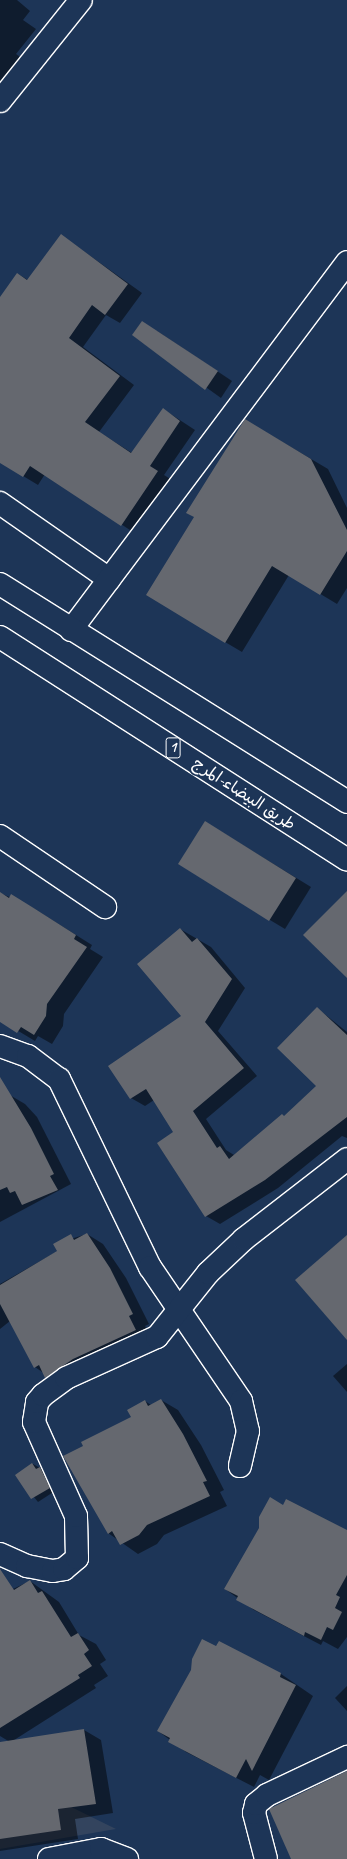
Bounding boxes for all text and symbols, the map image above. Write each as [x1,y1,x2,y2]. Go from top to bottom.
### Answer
road number: 1 [165,735,181,761]
street label: طريق البيضاء-المرج [189,754,299,834]

